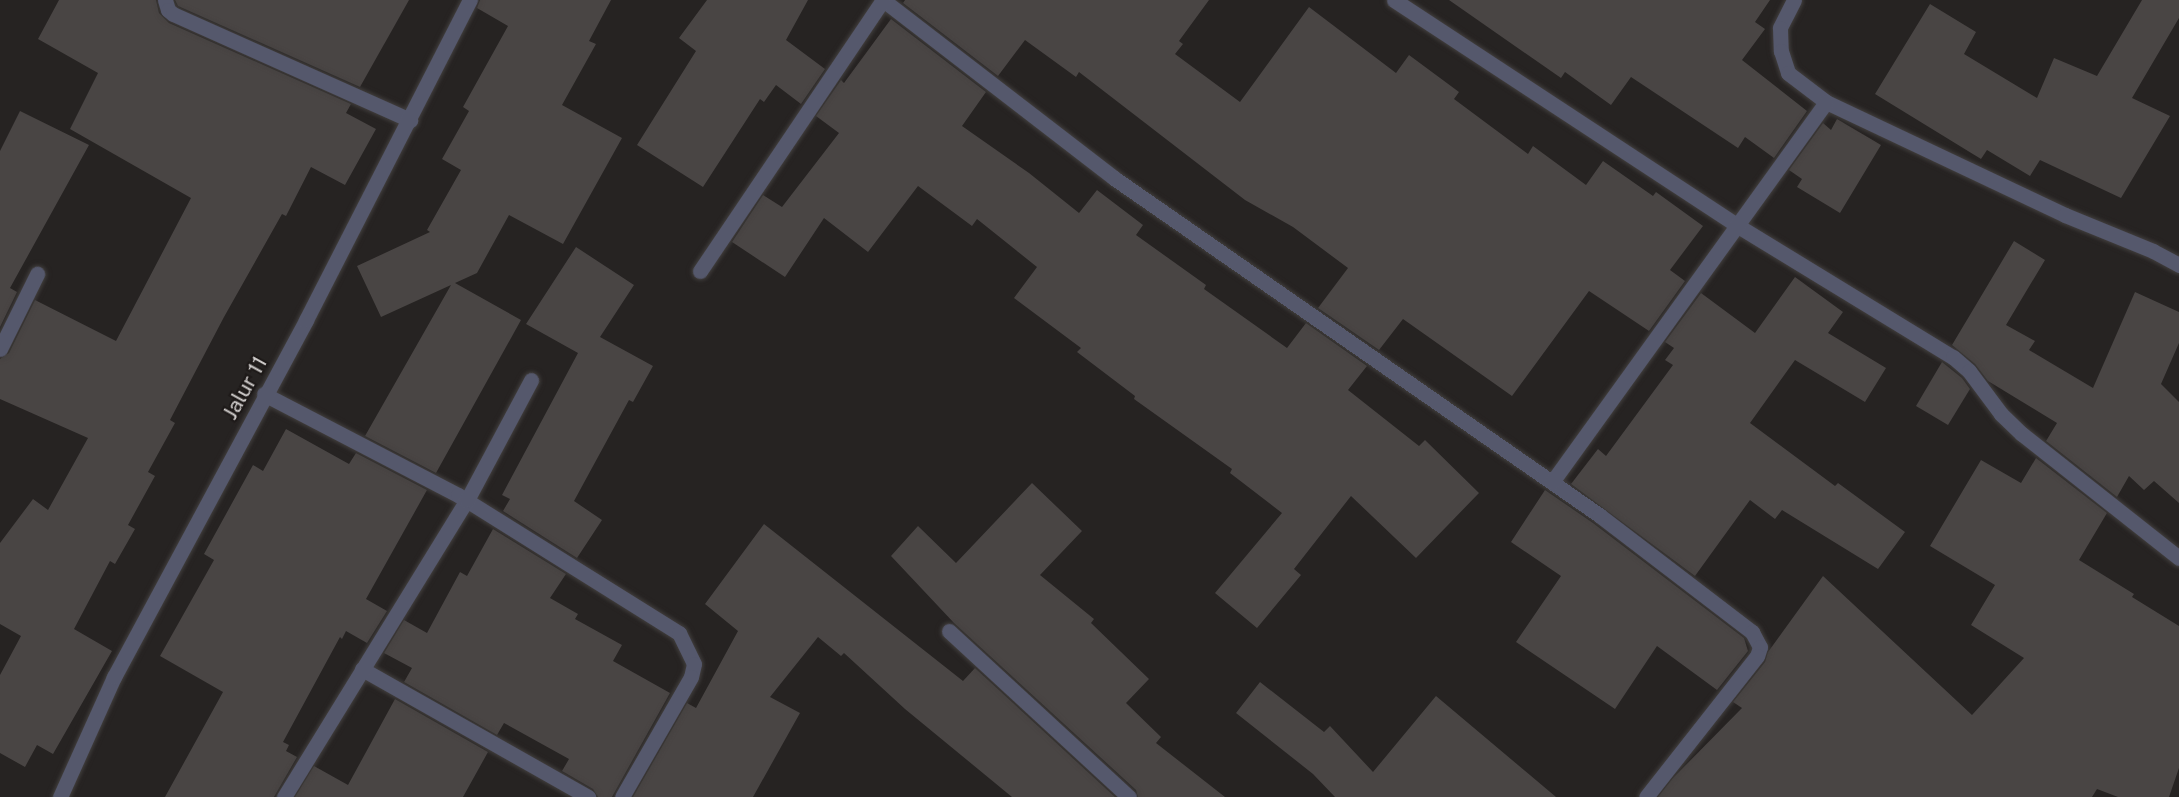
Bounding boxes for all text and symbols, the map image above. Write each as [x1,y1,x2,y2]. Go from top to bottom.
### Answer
street label: Jalur 11 [217,352,273,424]

